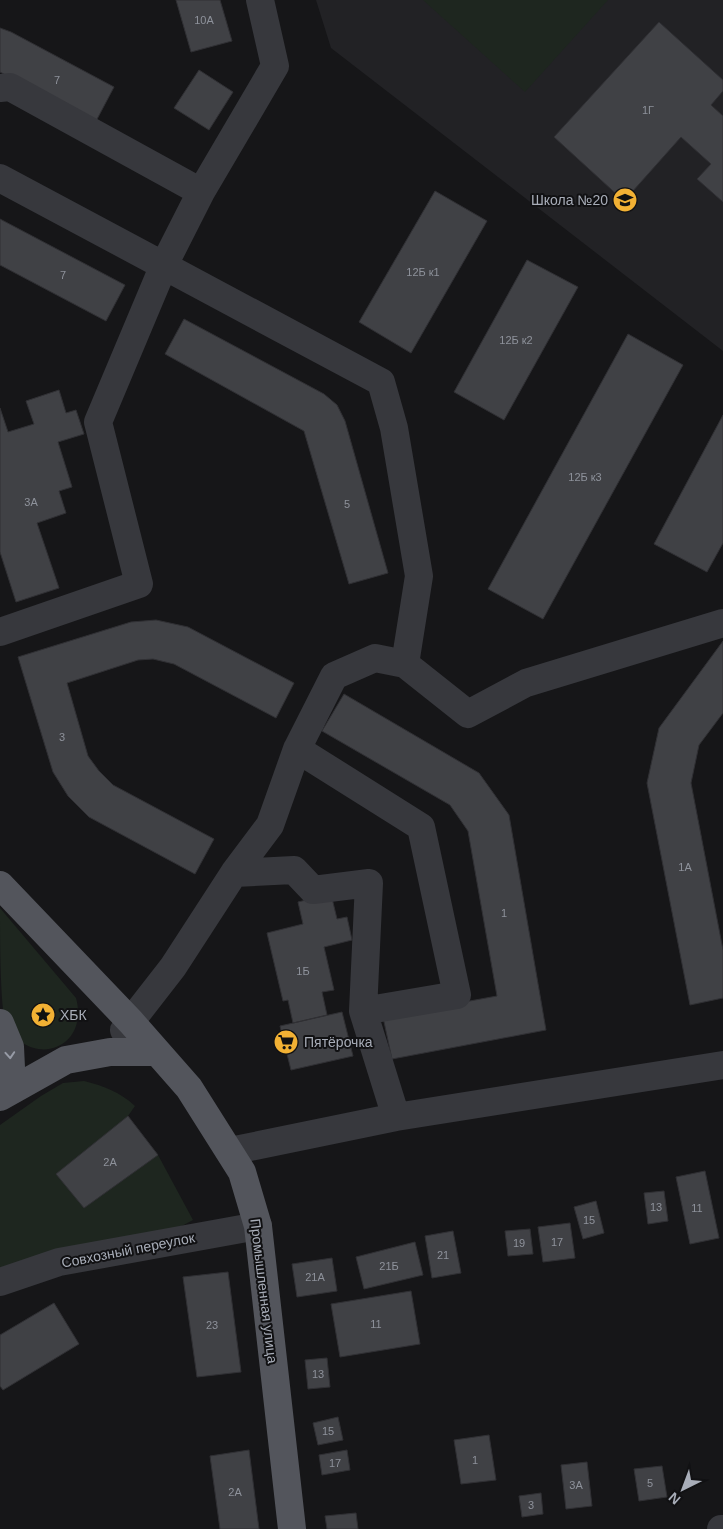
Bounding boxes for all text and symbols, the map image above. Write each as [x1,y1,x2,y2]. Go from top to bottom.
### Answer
house number: 10А [194,14,214,26]
house number: 7 [54,74,60,86]
house number: 1Г [642,104,654,116]
school or university icon: Школа №20 [612,187,638,213]
place label: Школа №20 [531,192,608,208]
house number: 12Б к1 [406,266,440,278]
house number: 7 [60,269,66,281]
house number: 12Б к2 [499,334,533,346]
house number: 12Б к3 [568,471,602,483]
house number: 3А [24,496,38,508]
house number: 5 [344,498,350,510]
house number: 3 [59,731,65,743]
house number: 1А [678,861,692,873]
house number: 1 [501,907,507,919]
house number: 1Б [296,965,310,977]
place icon: ХБК [30,1002,56,1028]
place label: ХБК [60,1007,88,1023]
supermarket icon: Пятёрочка [273,1029,299,1055]
place label: Пятёрочка [304,1034,373,1050]
one-way arrow [4,1051,15,1059]
house number: 2А [103,1156,117,1168]
house number: 13 [650,1201,662,1213]
house number: 11 [691,1202,703,1214]
house number: 15 [583,1214,595,1226]
street label: Промышленная улица [247,1218,281,1364]
street label: Совхозный переулок [60,1229,197,1271]
house number: 17 [551,1236,563,1248]
house number: 19 [513,1237,525,1249]
house number: 21 [437,1249,449,1261]
house number: 21Б [379,1260,399,1272]
house number: 21А [305,1271,325,1283]
house number: 11 [370,1318,382,1330]
house number: 23 [206,1319,218,1331]
house number: 13 [312,1368,324,1380]
house number: 15 [322,1425,334,1437]
house number: 1 [472,1454,478,1466]
house number: 17 [329,1457,341,1469]
north arrow [658,1464,708,1514]
house number: 5 [647,1477,653,1489]
house number: 3А [569,1479,583,1491]
house number: 2А [228,1486,242,1498]
text: N [665,1489,683,1508]
house number: 3 [528,1499,534,1511]

